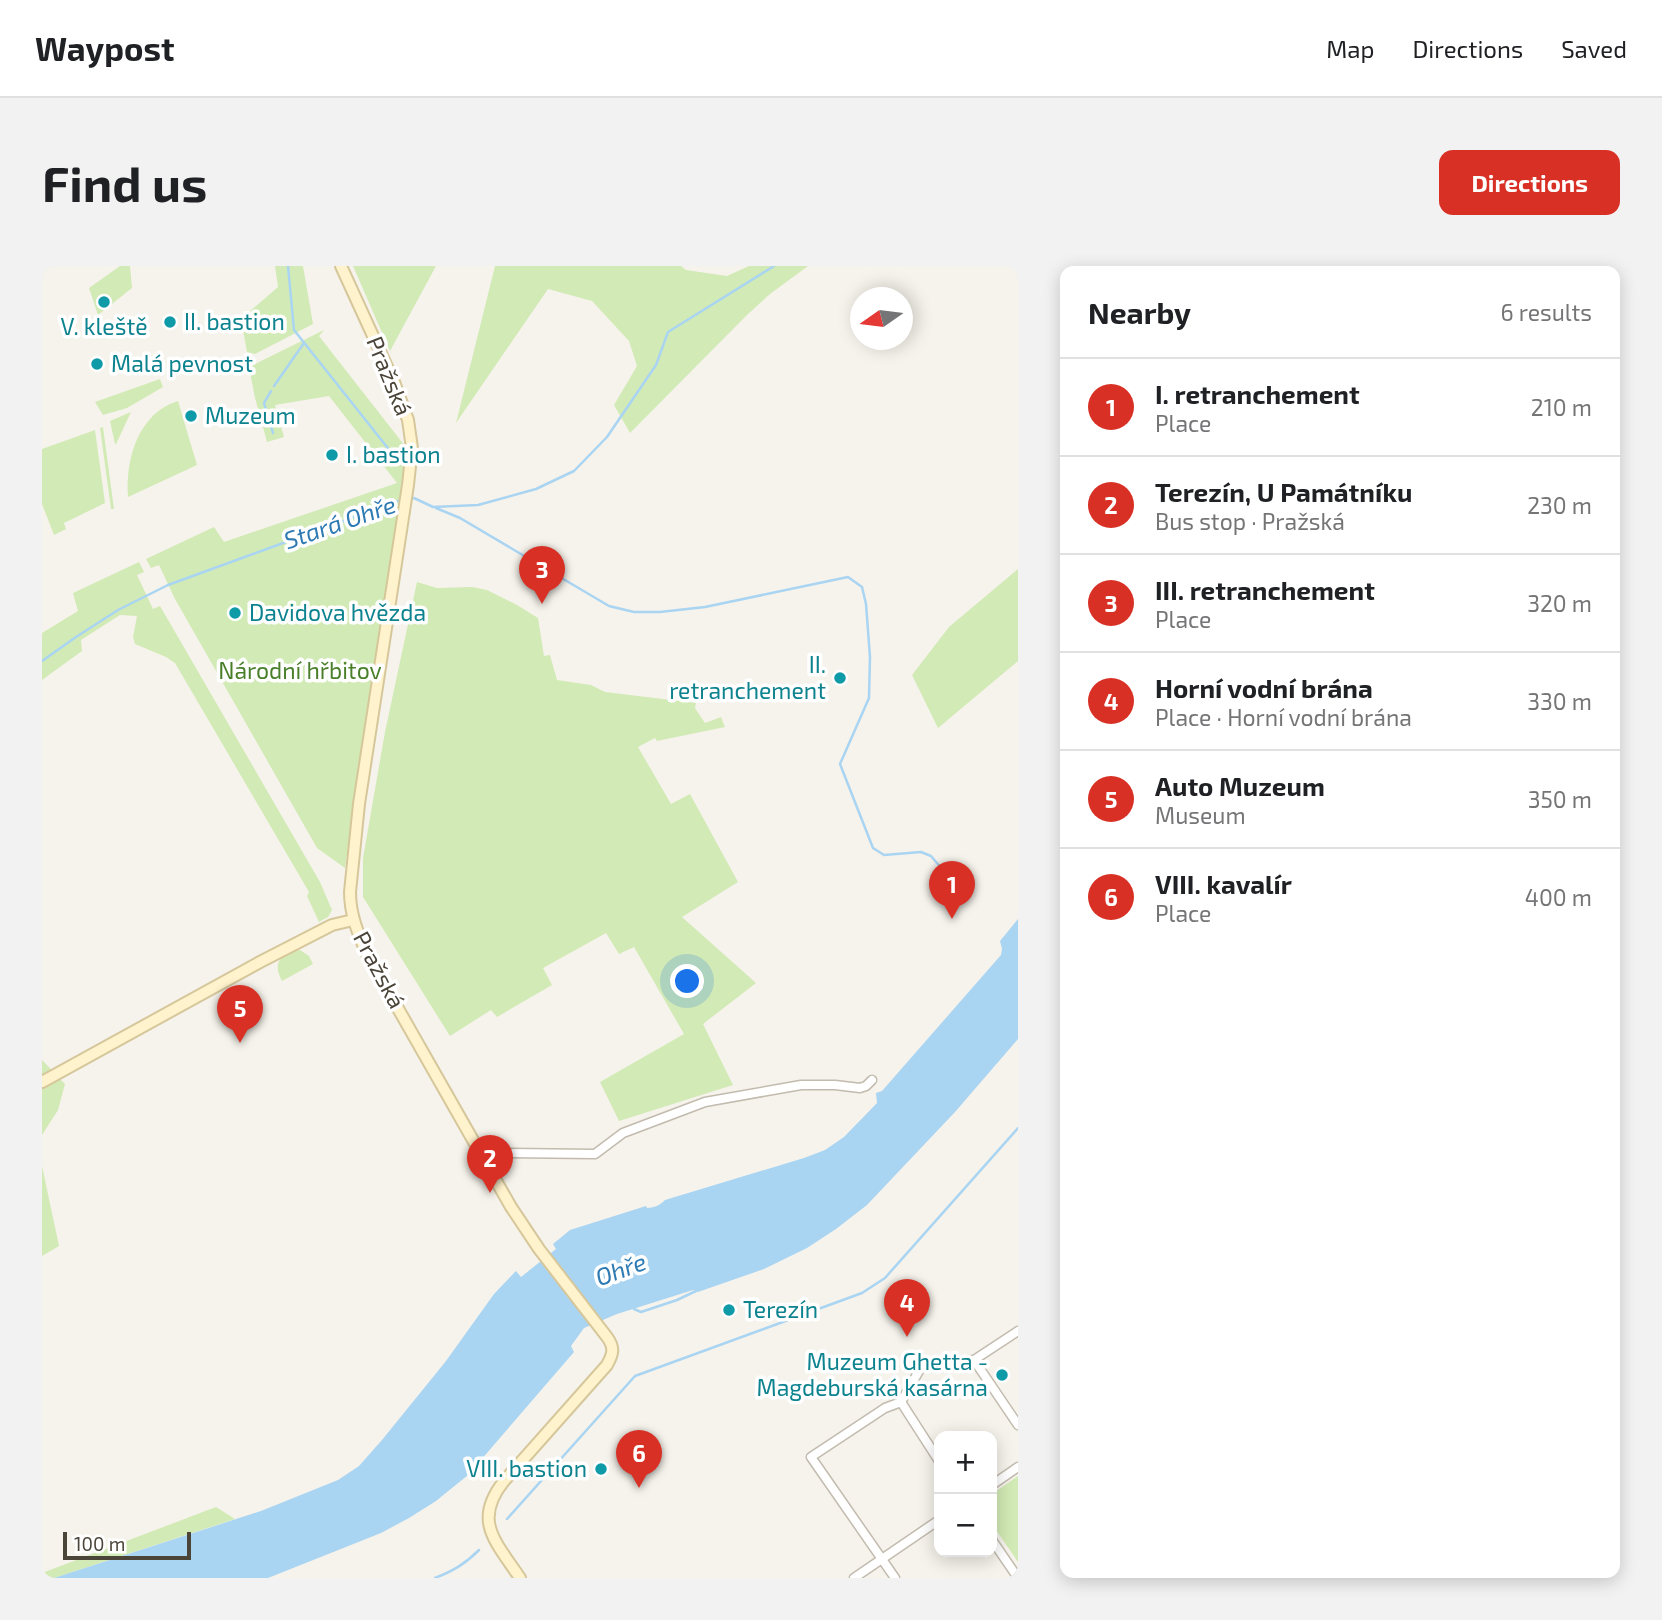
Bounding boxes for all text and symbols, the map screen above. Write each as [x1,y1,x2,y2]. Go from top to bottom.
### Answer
text: Waypost [35,28,174,68]
text: Map [1326,34,1374,63]
text: Directions [1412,34,1523,63]
text: Saved [1561,34,1627,63]
button: Directions [1439,150,1620,215]
text: Find us [42,153,207,212]
north arrow [850,287,913,350]
marker: V. kleště [96,294,112,310]
text: Nearby [1088,294,1191,330]
text: 6 results [1501,298,1592,326]
place label: II. bastion [184,307,285,335]
place label: V. kleště [60,312,148,340]
marker: II. bastion [162,314,178,330]
street label: Pražská [361,332,418,419]
place label: Malá pevnost [111,349,253,377]
marker: Malá pevnost [89,356,105,372]
text: I. retranchement [1155,378,1360,409]
text: 1 [1106,393,1116,421]
text: 210 m [1531,393,1592,421]
place label: Muzeum [205,401,296,429]
marker: Muzeum [183,408,199,424]
text: Place [1155,409,1211,437]
place label: I. bastion [346,440,441,468]
marker: I. bastion [324,447,340,463]
text: Terezín, U Památníku [1155,476,1413,507]
water label: Stará Ohře [280,489,399,554]
text: 2 [1104,491,1118,519]
text: 230 m [1527,491,1592,519]
text: Bus stop · Pražská [1155,507,1345,535]
pin: 3 [519,546,565,604]
text: III. retranchement [1155,574,1375,605]
text: 3 [1104,589,1118,617]
text: 320 m [1527,589,1592,617]
place label: Davidova hvězda [249,598,426,626]
marker: Davidova hvězda [227,605,243,621]
text: Place [1155,605,1211,633]
place label: II. retranchement [669,650,826,704]
park label: Národní hřbitov [218,656,382,684]
marker: II. retranchement [832,670,848,686]
text: Horní vodní brána [1155,672,1373,703]
text: 4 [1104,687,1118,715]
text: 330 m [1527,687,1592,715]
text: Place · Horní vodní brána [1155,703,1412,731]
text: Auto Muzeum [1155,770,1325,801]
text: 5 [1105,785,1117,813]
text: 350 m [1528,785,1592,813]
text: Museum [1155,801,1246,829]
pin: 1 [929,861,975,919]
text: VIII. kavalír [1155,868,1292,899]
text: 6 [1104,883,1118,911]
text: 400 m [1525,883,1592,911]
text: Place [1155,899,1211,927]
street label: Pražská [348,926,412,1013]
your location [670,964,704,998]
pin: 5 [217,985,263,1043]
pin: 2 [467,1135,513,1193]
water label: Ohře [591,1246,650,1291]
pin: 4 [884,1279,930,1337]
place label: Terezín [743,1295,818,1323]
marker: Terezín [721,1302,737,1318]
place label: Muzeum Ghetta - Magdeburská kasárna [756,1347,988,1401]
marker: Muzeum Ghetta - Magdeburská kasárna [994,1367,1010,1383]
pin: 6 [616,1430,662,1488]
map controls [934,1431,997,1557]
button: + [934,1431,997,1494]
place label: VIII. bastion [466,1454,587,1482]
marker: VIII. bastion [593,1461,609,1477]
button: − [934,1494,997,1557]
scale bar [63,1529,191,1561]
text: 100 m [74,1532,125,1555]

